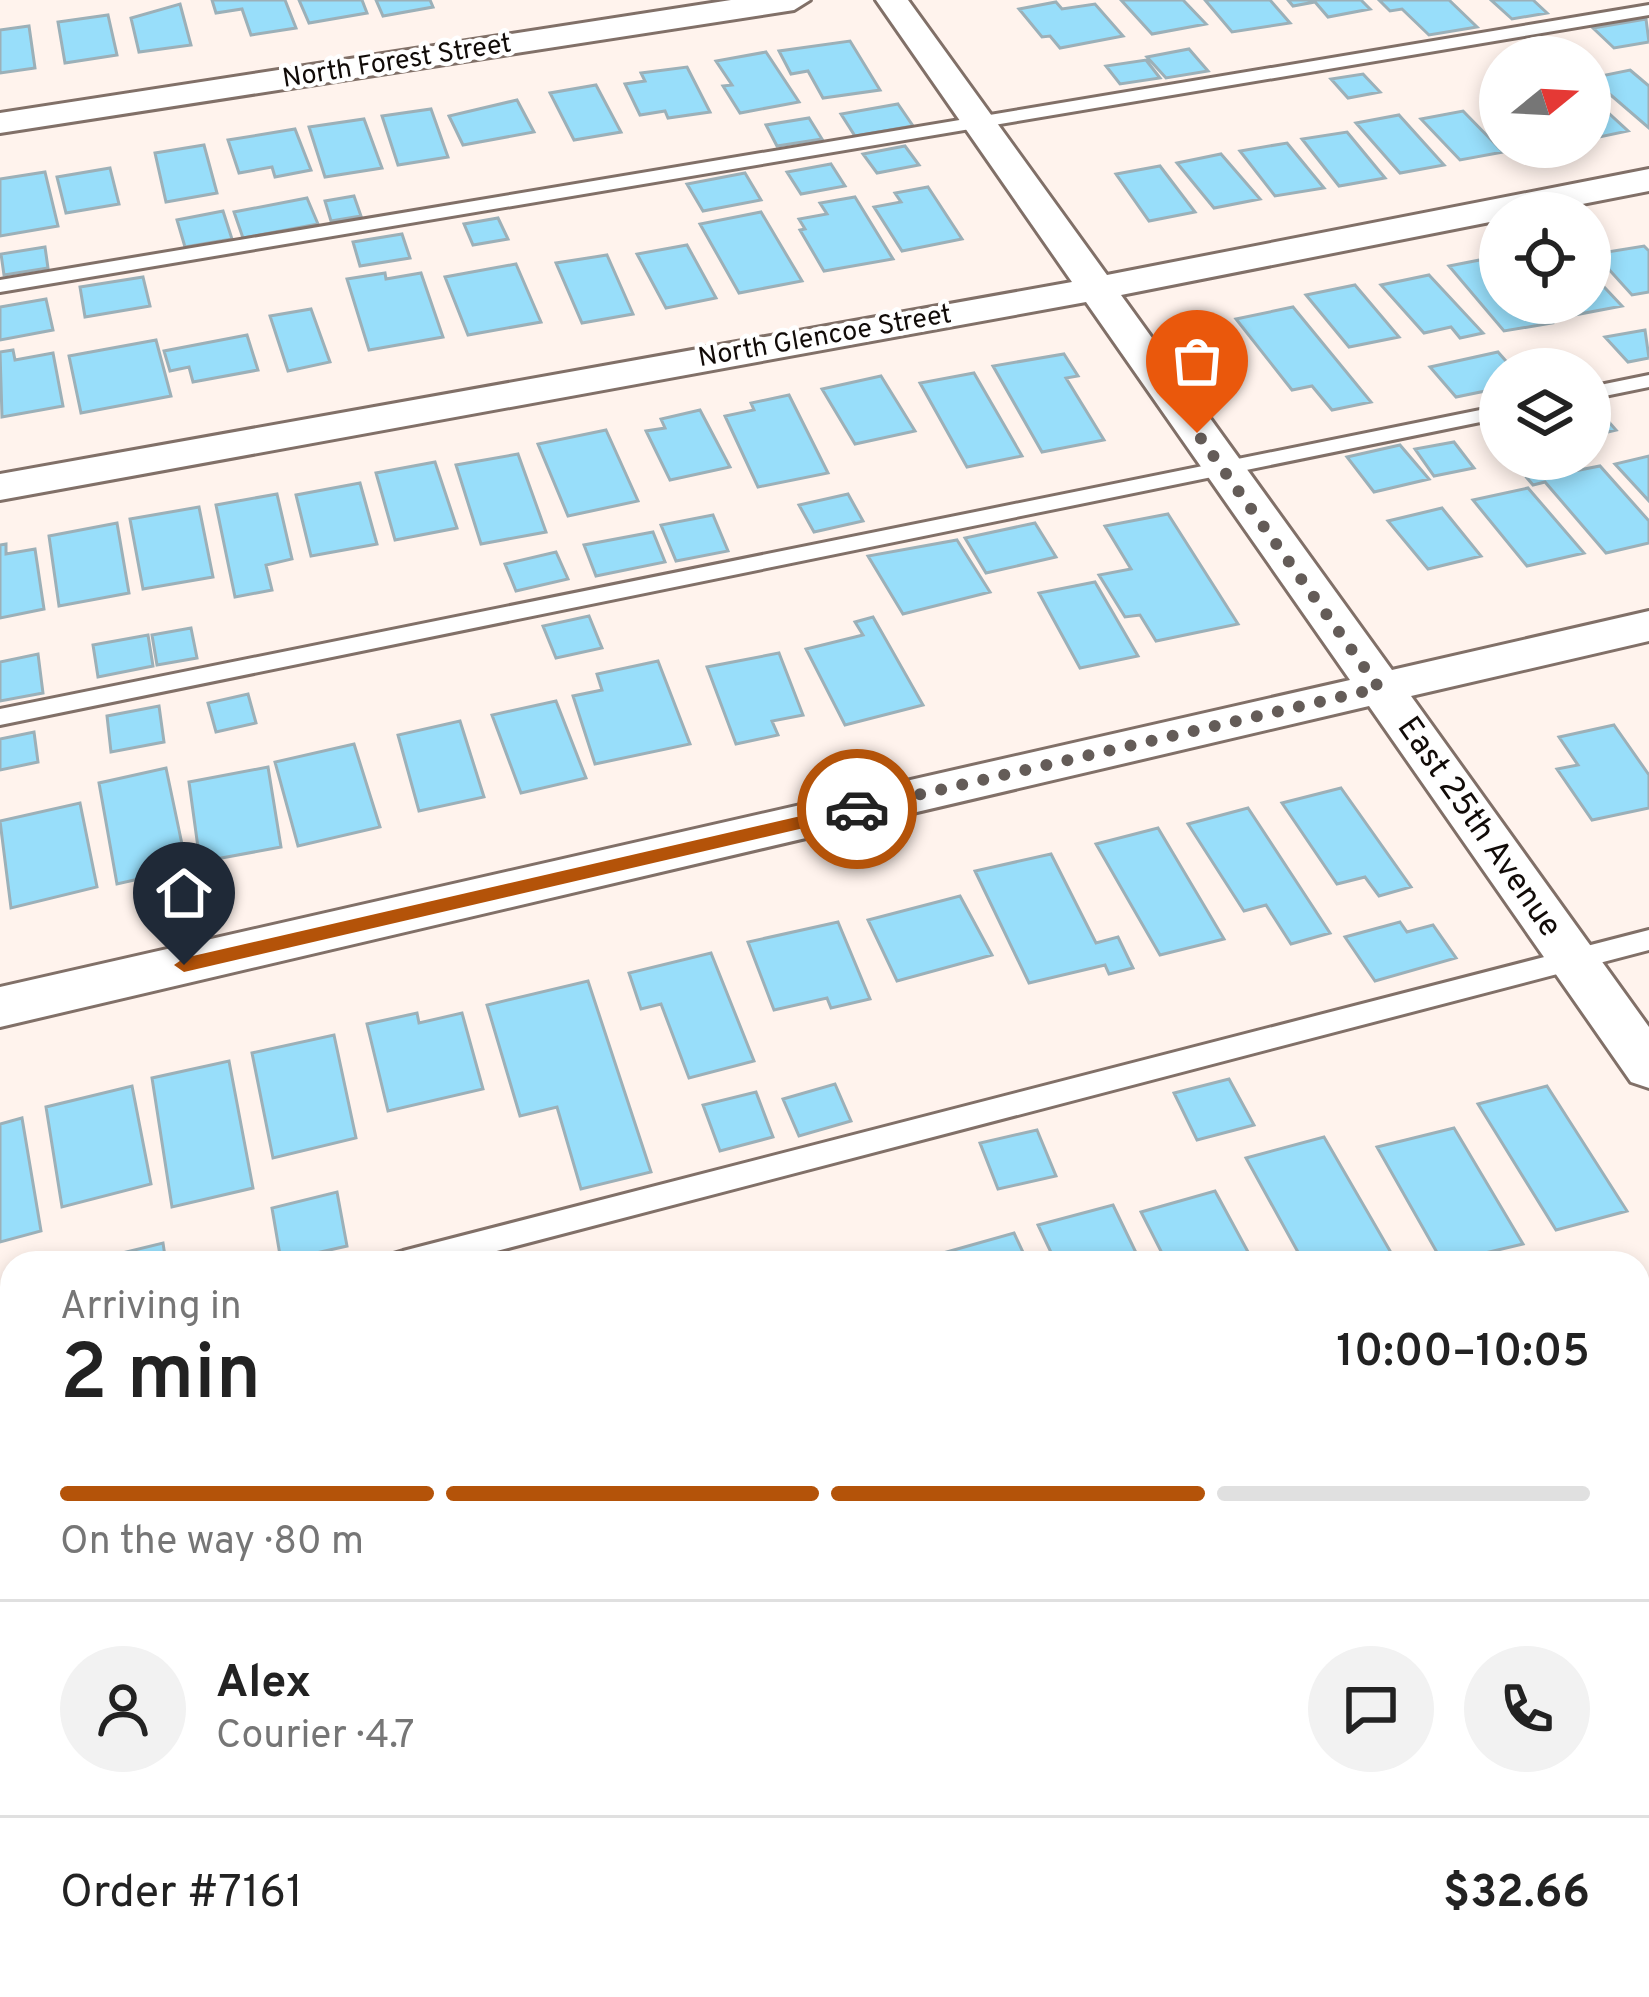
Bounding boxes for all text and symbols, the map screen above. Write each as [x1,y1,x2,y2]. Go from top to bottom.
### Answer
street label: North Forest Street [280,27,514,97]
north arrow [1479,36,1611,168]
map controls [1479,36,1611,480]
button: locate [1479,192,1611,324]
street label: North Glencoe Street [696,298,954,376]
pin [1146,310,1248,433]
icon: bag [1164,328,1230,394]
button: layers [1479,348,1611,480]
street label: East 25th Avenue [1386,709,1570,947]
courier [797,749,917,869]
icon: car [824,776,890,842]
pin [133,842,235,965]
icon: home [151,860,217,926]
text: Arriving in [60,1284,242,1333]
text: 10:00–10:05 [1336,1325,1590,1382]
text: 2 min [60,1328,261,1427]
text: On the way · 80 m [60,1519,364,1568]
button: person [60,1646,186,1772]
button: chat [1308,1646,1434,1772]
button: phone [1464,1646,1590,1772]
text: Alex [216,1656,311,1713]
text: Courier · 4.7 [216,1713,415,1762]
text: Order #7161 [60,1866,303,1923]
text: $32.66 [1443,1866,1590,1923]

